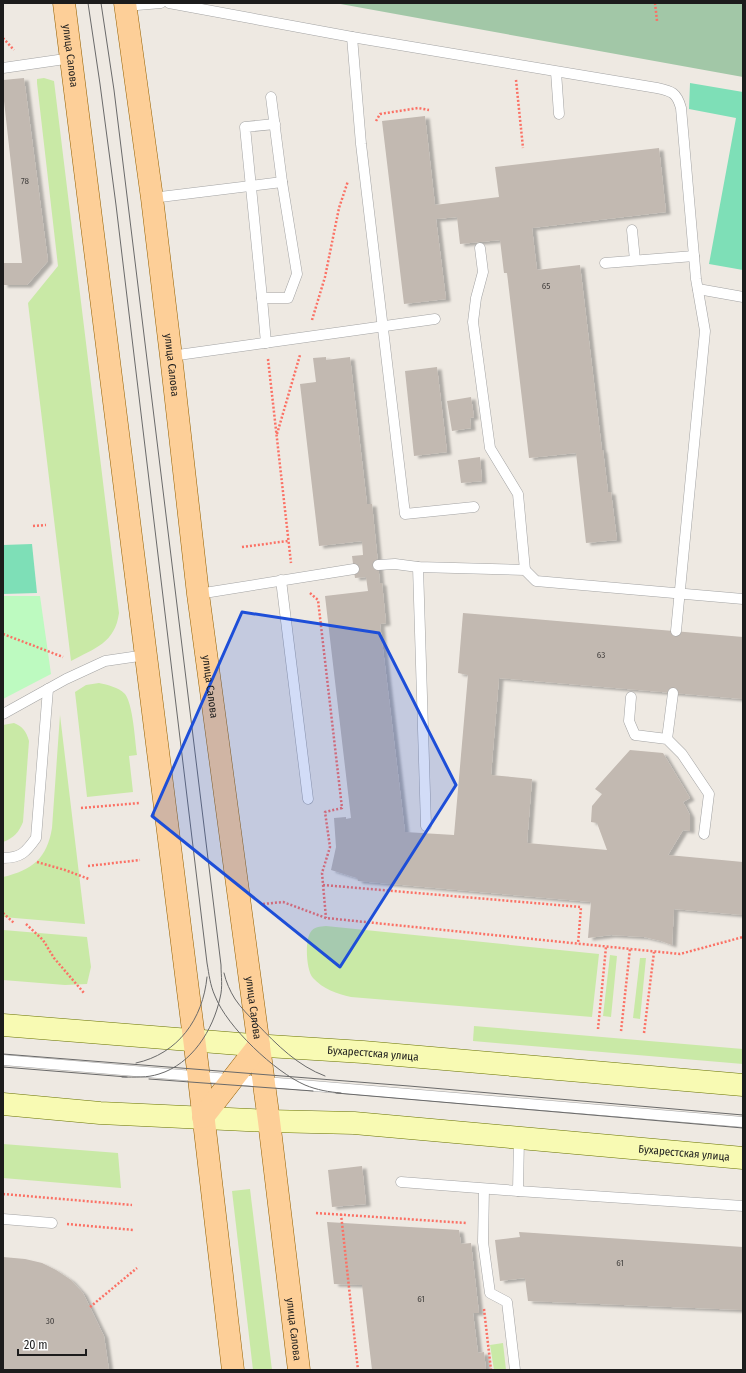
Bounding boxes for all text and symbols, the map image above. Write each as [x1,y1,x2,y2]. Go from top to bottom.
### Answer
street label: улица Салова [60,23,81,88]
house number: 78 [21,176,29,186]
house number: 65 [542,281,550,291]
street label: улица Салова [161,333,182,397]
house number: 63 [597,650,605,660]
street label: улица Салова [199,654,221,719]
street label: улица Салова [243,976,264,1040]
street label: Бухарестская улица [327,1044,419,1064]
street label: Бухарестская улица [638,1143,730,1164]
house number: 61 [616,1258,624,1268]
house number: 61 [417,1294,425,1304]
street label: улица Салова [283,1297,304,1361]
house number: 30 [46,1316,55,1326]
scale bar [18,1331,86,1357]
text: 20 m [24,1338,48,1352]

